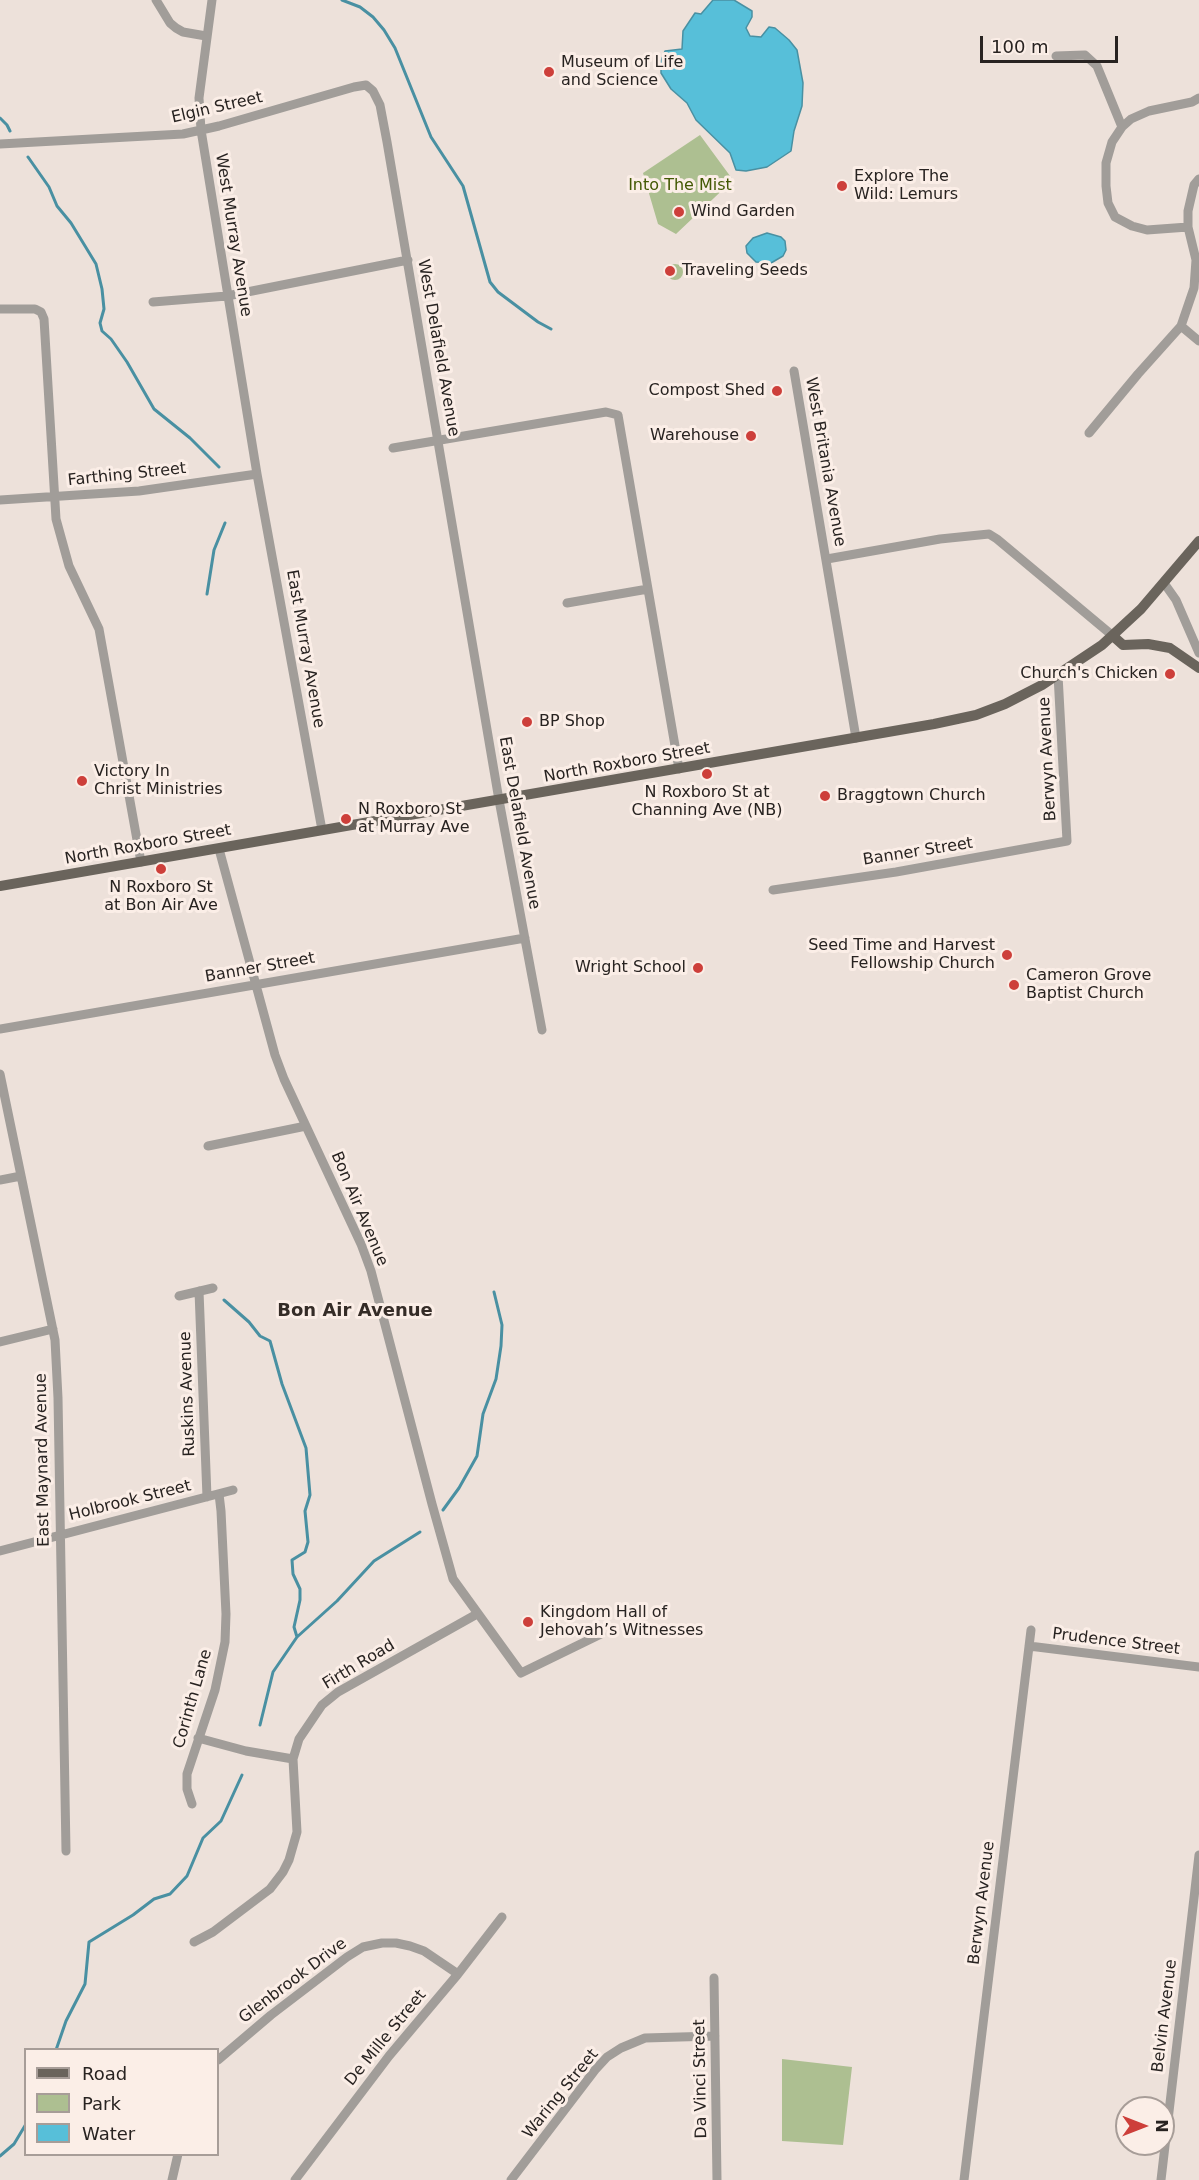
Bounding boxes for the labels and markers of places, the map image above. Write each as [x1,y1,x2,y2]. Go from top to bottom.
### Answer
place label: Museum of Life and Science [561,53,683,91]
marker: Museum of Life and Science [542,65,556,79]
place label: Explore The Wild: Lemurs [854,167,958,205]
marker: Explore The Wild: Lemurs [835,179,849,193]
place label: Wind Garden [691,202,795,222]
marker: Wind Garden [672,205,686,219]
place label: Traveling Seeds [682,261,808,281]
marker: Traveling Seeds [663,264,677,278]
place label: Compost Shed [649,381,765,401]
marker: Compost Shed [770,384,784,398]
place label: Warehouse [650,426,739,446]
marker: Warehouse [744,429,758,443]
place label: Church's Chicken [1020,664,1158,684]
marker: Church's Chicken [1163,667,1177,681]
place label: BP Shop [539,712,605,732]
marker: BP Shop [520,715,534,729]
place label: Victory In Christ Ministries [94,762,223,800]
marker: N Roxboro St at Channing Ave (NB) [700,767,714,781]
marker: Victory In Christ Ministries [75,774,89,788]
place label: N Roxboro St at Channing Ave (NB) [631,783,783,821]
place label: Braggtown Church [837,786,986,806]
marker: Braggtown Church [818,789,832,803]
place label: N Roxboro St at Murray Ave [358,800,470,838]
marker: N Roxboro St at Murray Ave [339,812,353,826]
marker: N Roxboro St at Bon Air Ave [154,862,168,876]
place label: N Roxboro St at Bon Air Ave [104,878,218,916]
place label: Seed Time and Harvest Fellowship Church [808,936,995,974]
marker: Seed Time and Harvest Fellowship Church [1000,948,1014,962]
place label: Wright School [575,958,686,978]
marker: Wright School [691,961,705,975]
place label: Cameron Grove Baptist Church [1026,966,1151,1004]
marker: Cameron Grove Baptist Church [1007,978,1021,992]
place label: Kingdom Hall of Jehovah’s Witnesses [540,1603,703,1641]
marker: Kingdom Hall of Jehovah’s Witnesses [521,1615,535,1629]

